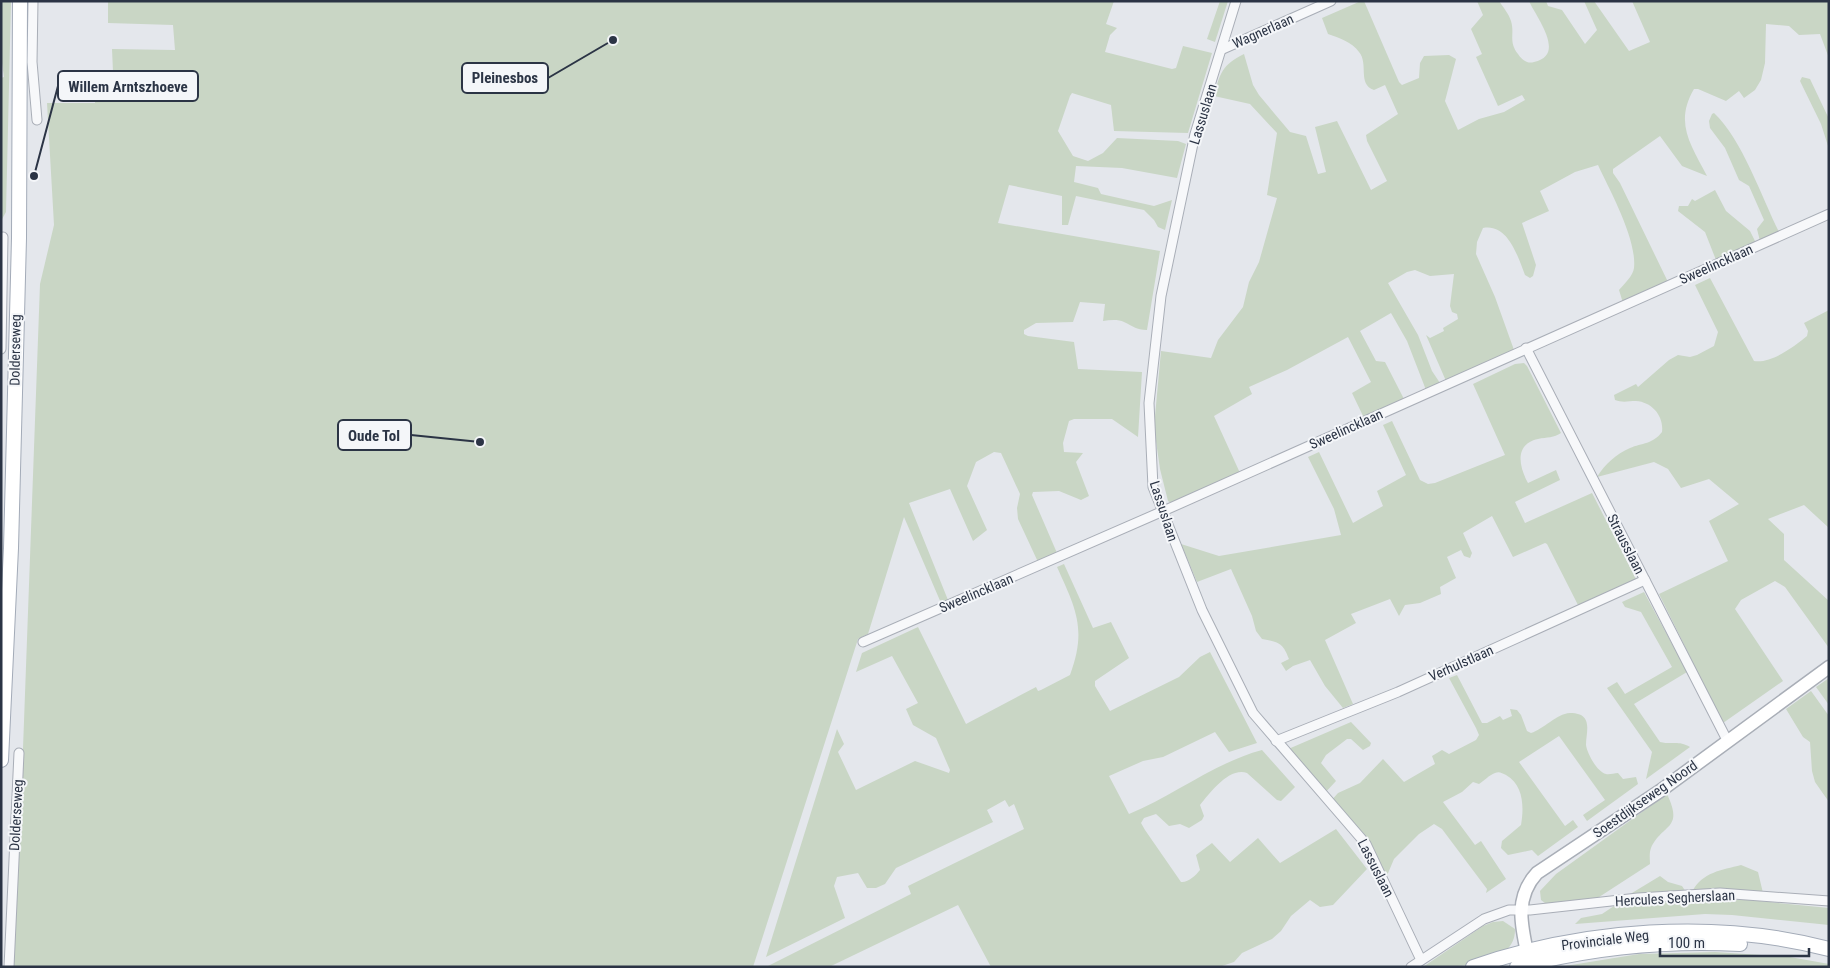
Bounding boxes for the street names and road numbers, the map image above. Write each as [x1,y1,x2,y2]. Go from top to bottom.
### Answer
street label: Wagnerlaan [1230,10,1296,52]
street label: Lassuslaan [1186,82,1220,146]
street label: Sweelincklaan [1677,241,1755,287]
street label: Dolderseweg [6,314,24,386]
street label: Sweelincklaan [1307,406,1385,452]
street label: Lassuslaan [1147,479,1181,543]
street label: Strausslaan [1604,511,1648,577]
street label: Sweelincklaan [937,570,1015,616]
street label: Verhulstlaan [1426,642,1496,684]
street label: Soestdijkseweg Noord [1590,757,1700,841]
street label: Dolderseweg [6,779,26,851]
street label: Lassuslaan [1355,836,1397,900]
street label: Hercules Segherslaan [1615,887,1735,909]
street label: Provinciale Weg [1560,927,1650,953]

